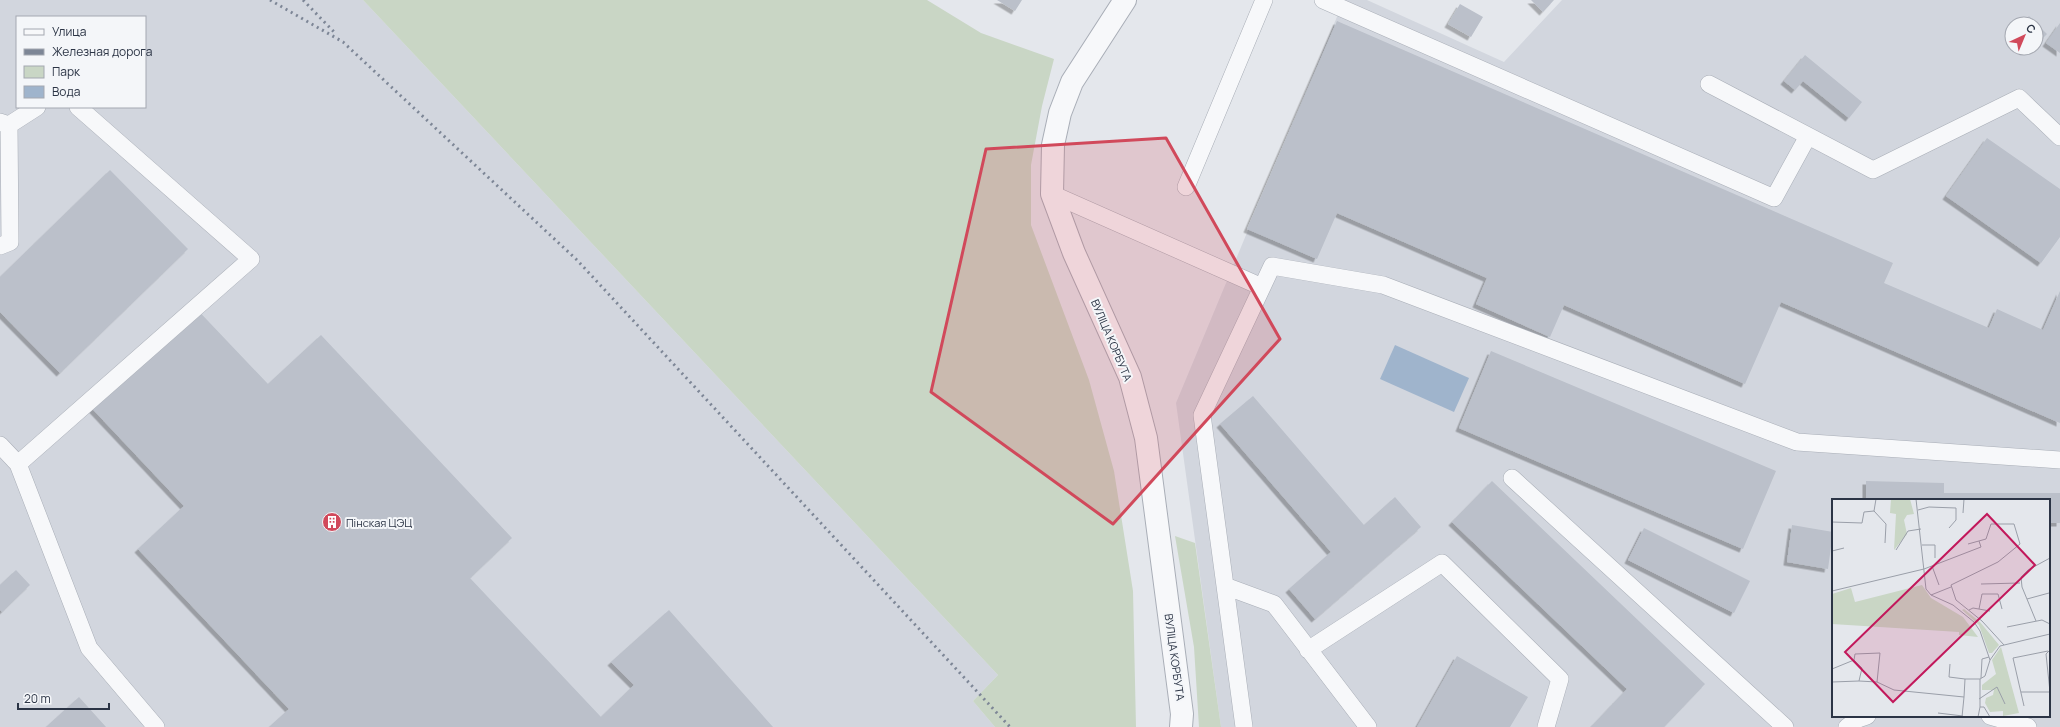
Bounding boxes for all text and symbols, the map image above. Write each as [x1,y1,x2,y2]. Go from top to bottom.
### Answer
legend [16,16,146,108]
north arrow [2004,16,2044,56]
text: С [2023,20,2039,37]
text: Улица [52,23,86,40]
text: Железная дорога [52,43,152,60]
text: Парк [52,63,81,80]
text: Вода [52,83,80,100]
street label: ВУЛІЦА КОРБУТА [1088,297,1136,383]
inset map [1832,499,2050,717]
building icon: Пінская ЦЭЦ [321,511,343,533]
place label: Пінская ЦЭЦ [346,515,412,530]
street label: ВУЛІЦА КОРБУТА [1161,613,1189,702]
scale bar [18,685,109,711]
text: 20 m [24,690,51,707]

